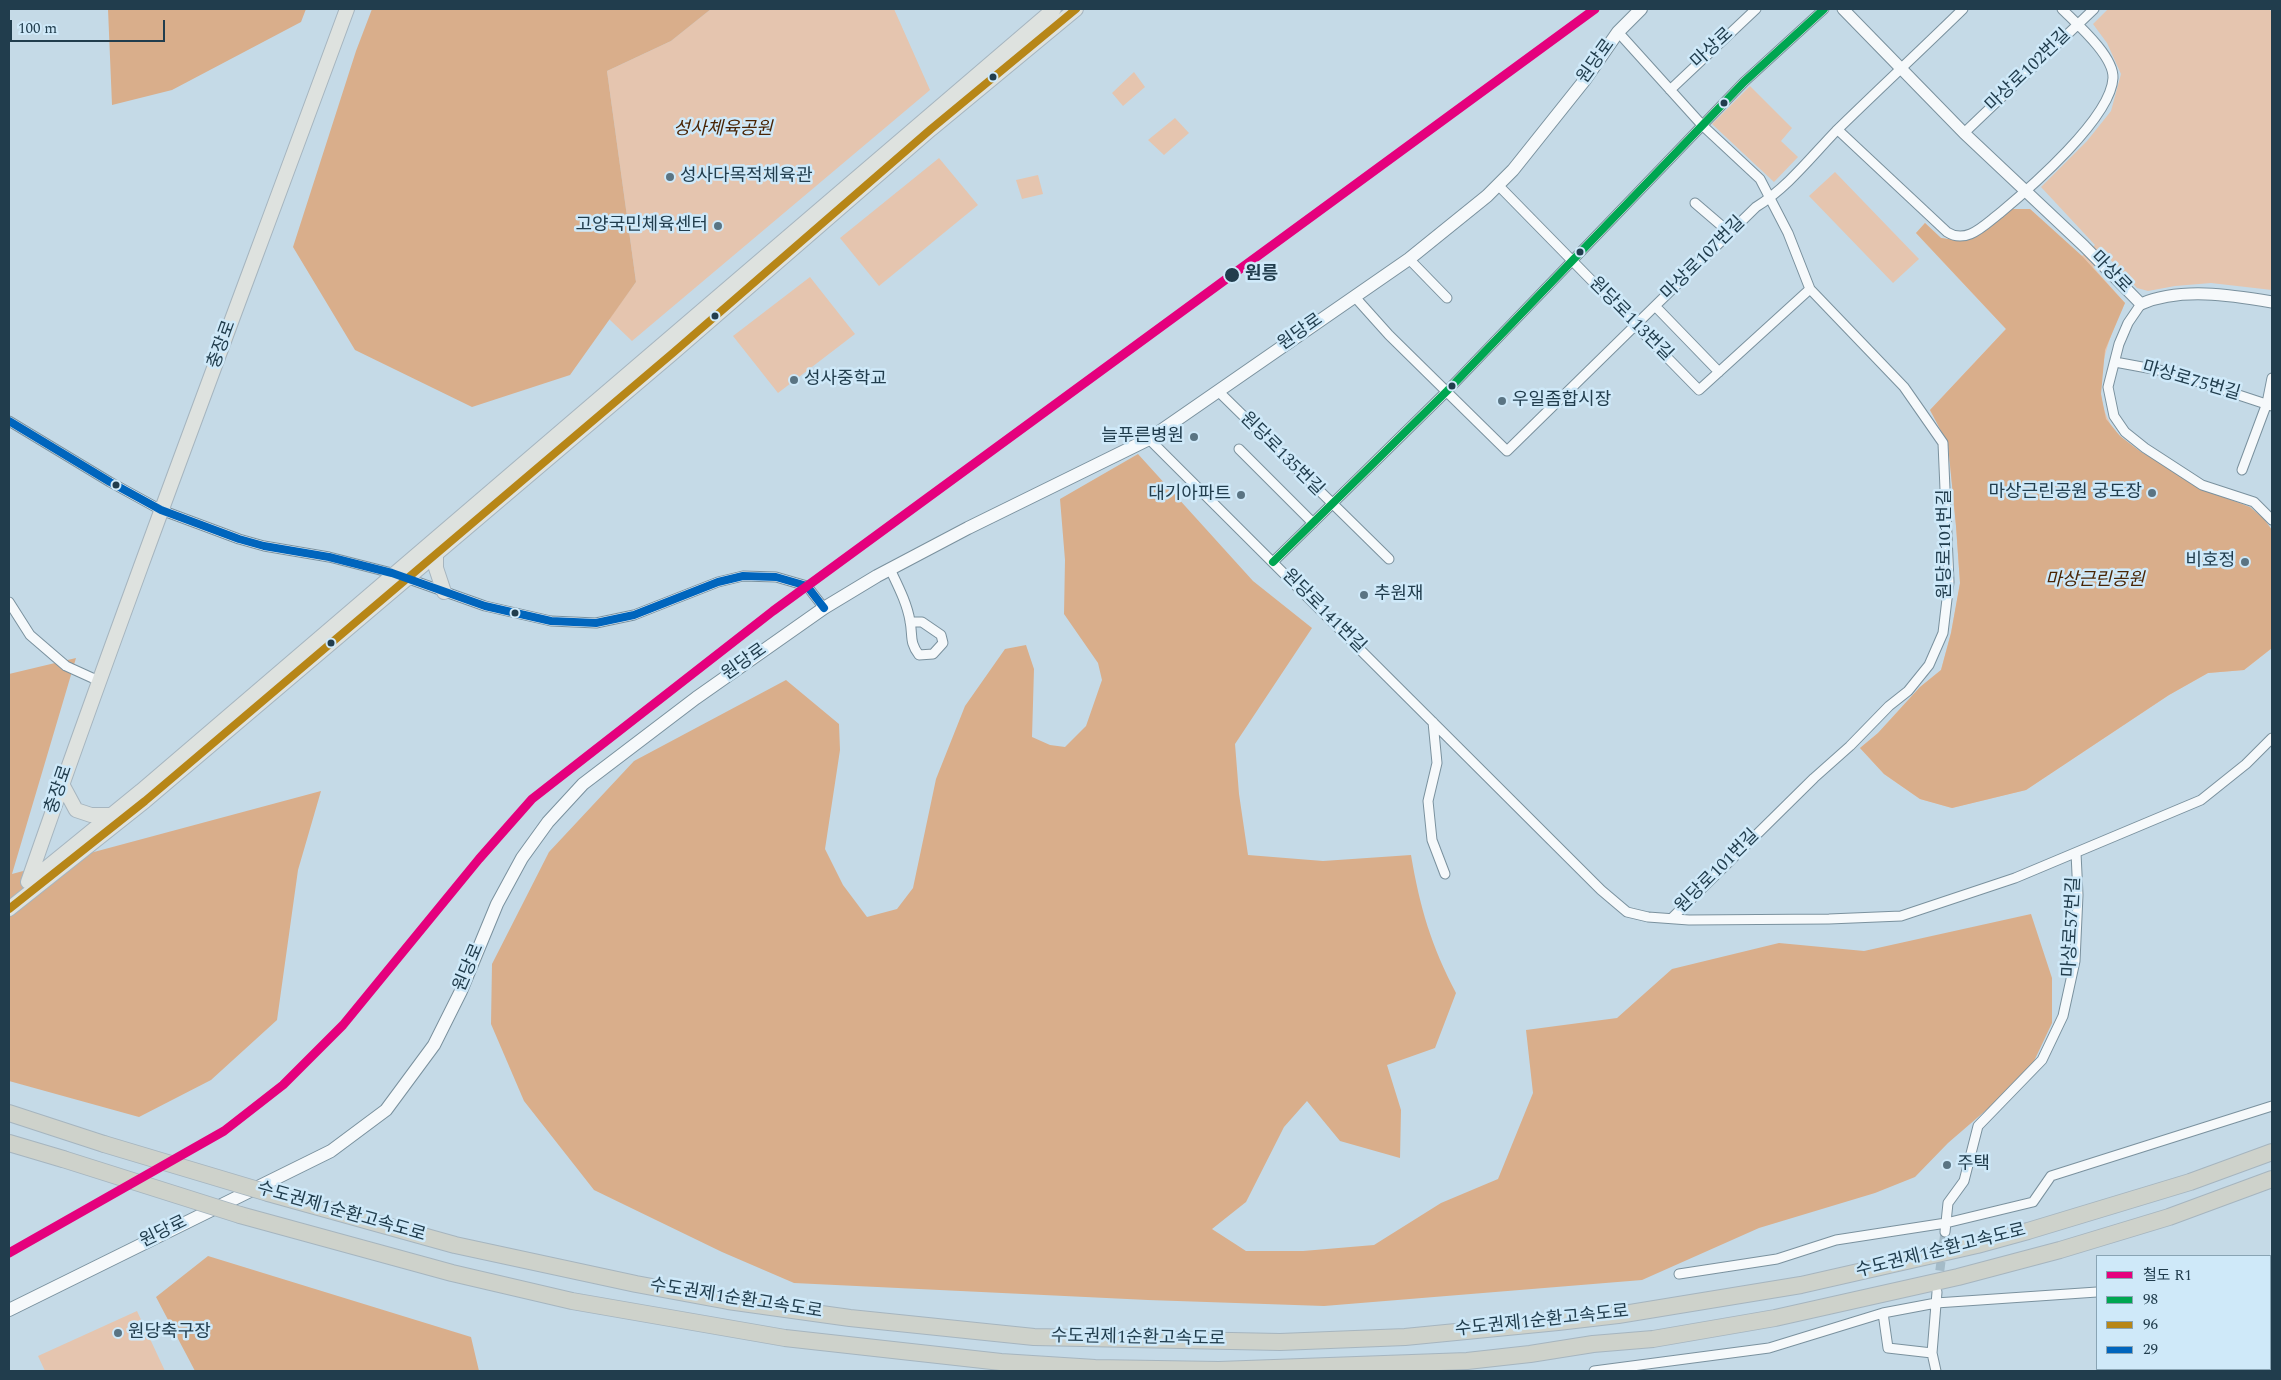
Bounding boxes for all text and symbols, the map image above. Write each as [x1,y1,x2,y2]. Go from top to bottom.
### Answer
scale bar [12,10,168,42]
text: 100 m [18,17,57,40]
street label: 마상로 [1687,24,1739,74]
street label: 마상로102번길 [1982,25,2076,117]
street label: 원당로 [1574,36,1620,88]
unlabelled marker [988,72,998,82]
unlabelled marker [1719,98,1729,108]
park label: 성사체육공원 [673,119,773,141]
place label: 성사다목적체육관 [680,166,812,188]
marker: 성사다목적체육관 [664,171,676,183]
street label: 마상로107번길 [1658,213,1750,305]
place label: 고양국민체육센터 [576,215,708,237]
marker: 고양국민체육센터 [712,220,724,232]
unlabelled marker [1575,247,1585,257]
street label: 마상로 [2085,248,2135,298]
place label: 원릉 [1245,264,1278,286]
marker: 원릉 [1223,266,1241,284]
street label: 원당로113번길 [1584,274,1676,366]
street label: 원당로 [1274,310,1328,356]
unlabelled marker [710,311,720,321]
street label: 충장로 [204,318,242,372]
street label: 마상로75번길 [2140,358,2242,406]
place label: 성사중학교 [804,369,887,391]
marker: 성사중학교 [788,374,800,386]
unlabelled marker [1447,381,1457,391]
place label: 우일좀합시장 [1512,390,1611,412]
marker: 우일좀합시장 [1496,395,1508,407]
street label: 원당로135번길 [1235,409,1327,501]
place label: 늘푸른병원 [1101,426,1184,448]
marker: 늘푸른병원 [1188,431,1200,443]
unlabelled marker [111,480,121,490]
place label: 마상근린공원 궁도장 [1988,482,2142,504]
place label: 대기아파트 [1148,484,1231,506]
marker: 마상근린공원 궁도장 [2146,487,2158,499]
marker: 대기아파트 [1235,489,1247,501]
street label: 원당로101번길 [1935,489,1957,599]
place label: 비호정 [2185,551,2235,573]
marker: 비호정 [2239,556,2251,568]
street label: 원당로141번길 [1277,566,1369,658]
park label: 마상근린공원 [2045,570,2145,592]
place label: 추원재 [1374,584,1424,606]
marker: 추원재 [1358,589,1370,601]
unlabelled marker [510,608,520,618]
unlabelled marker [326,638,336,648]
street label: 원당로 [718,640,772,686]
street label: 충장로 [42,763,78,817]
street label: 원당로101번길 [1672,826,1764,918]
street label: 마상로57번길 [2060,876,2086,978]
street label: 원당로 [450,941,490,995]
place label: 주택 [1957,1154,1990,1176]
marker: 주택 [1941,1159,1953,1171]
street label: 수도권제1순환고속도로 [254,1179,428,1247]
street label: 원당로 [137,1212,191,1254]
street label: 수도권제1순환고속도로 [1854,1220,2028,1284]
legend [2096,1255,2271,1370]
text: 철도 R1 [2143,1264,2192,1287]
street label: 수도권제1순환고속도로 [648,1276,824,1324]
text: 98 [2143,1288,2158,1311]
street label: 수도권제1순환고속도로 [1454,1302,1630,1342]
text: 96 [2143,1313,2158,1336]
place label: 원당축구장 [128,1322,211,1344]
marker: 원당축구장 [112,1327,124,1339]
street label: 수도권제1순환고속도로 [1051,1327,1225,1351]
text: 29 [2143,1338,2158,1361]

